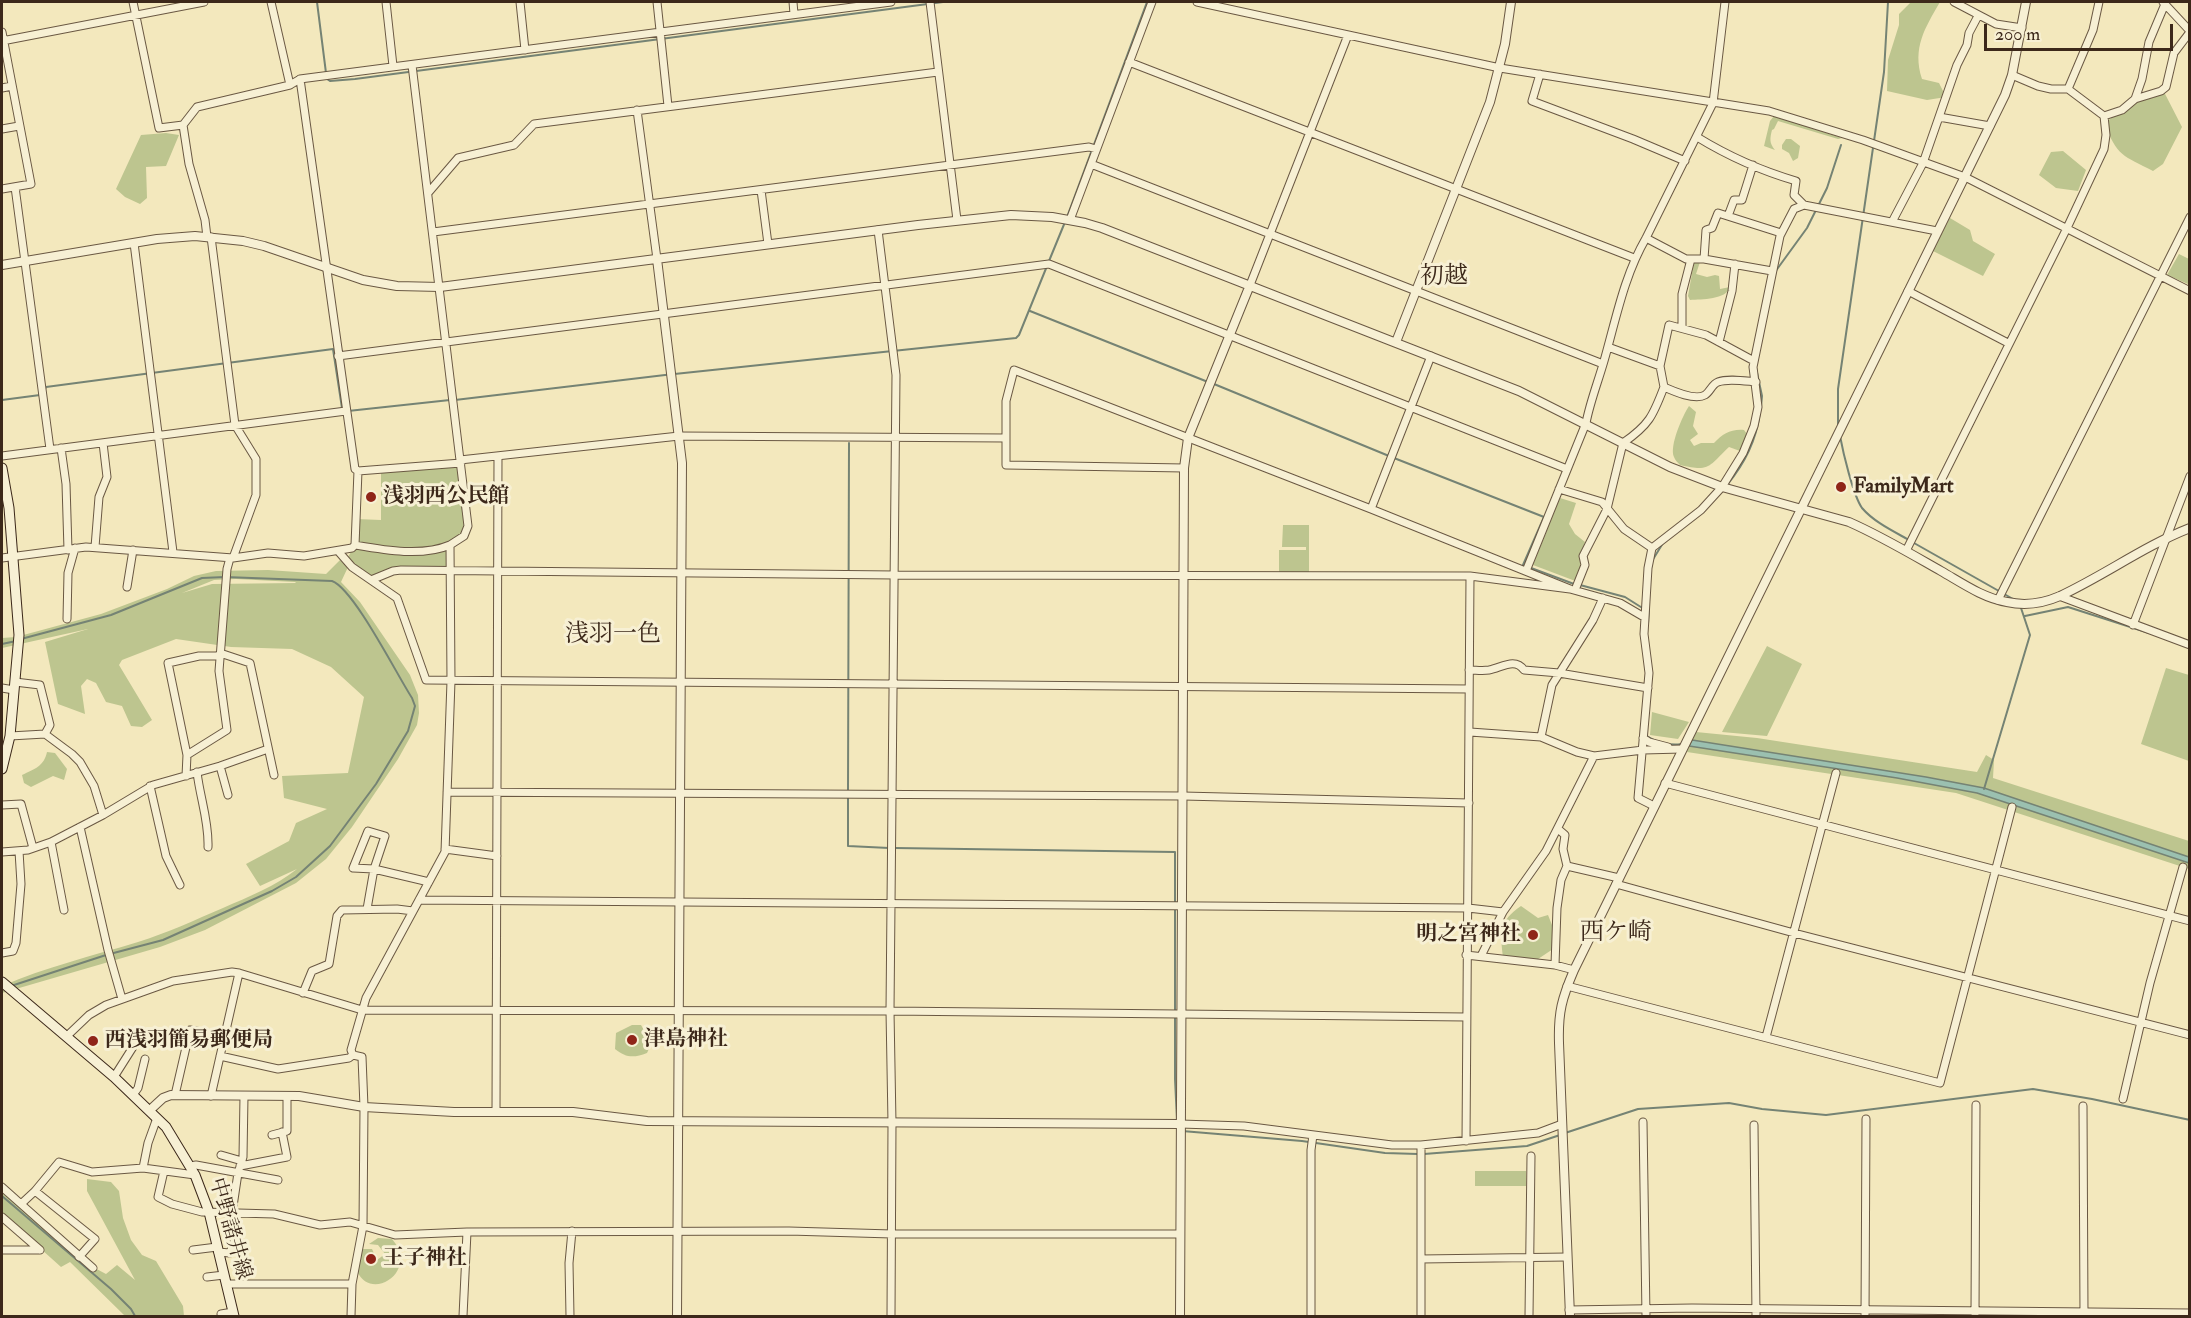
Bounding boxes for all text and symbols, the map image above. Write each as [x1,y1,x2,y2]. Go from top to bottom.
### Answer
scale bar [1987,12,2176,50]
text: 200 m [1995,23,2040,46]
district label: 初越 [1420,264,1468,292]
place label: FamilyMart [1853,474,1954,500]
marker: FamilyMart [1834,480,1848,494]
place label: 浅羽西公民館 [383,484,509,510]
marker: 浅羽西公民館 [364,490,378,504]
district label: 浅羽一色 [565,622,661,650]
district label: 西ケ崎 [1580,920,1652,948]
place label: 明之宮神社 [1416,922,1521,948]
marker: 明之宮神社 [1526,928,1540,942]
place label: 津島神社 [644,1027,728,1053]
place label: 西浅羽簡易郵便局 [105,1028,273,1054]
marker: 津島神社 [625,1033,639,1047]
marker: 西浅羽簡易郵便局 [86,1034,100,1048]
street label: 中野諸井線 [202,1175,256,1283]
place label: 王子神社 [383,1246,467,1272]
marker: 王子神社 [364,1252,378,1266]

